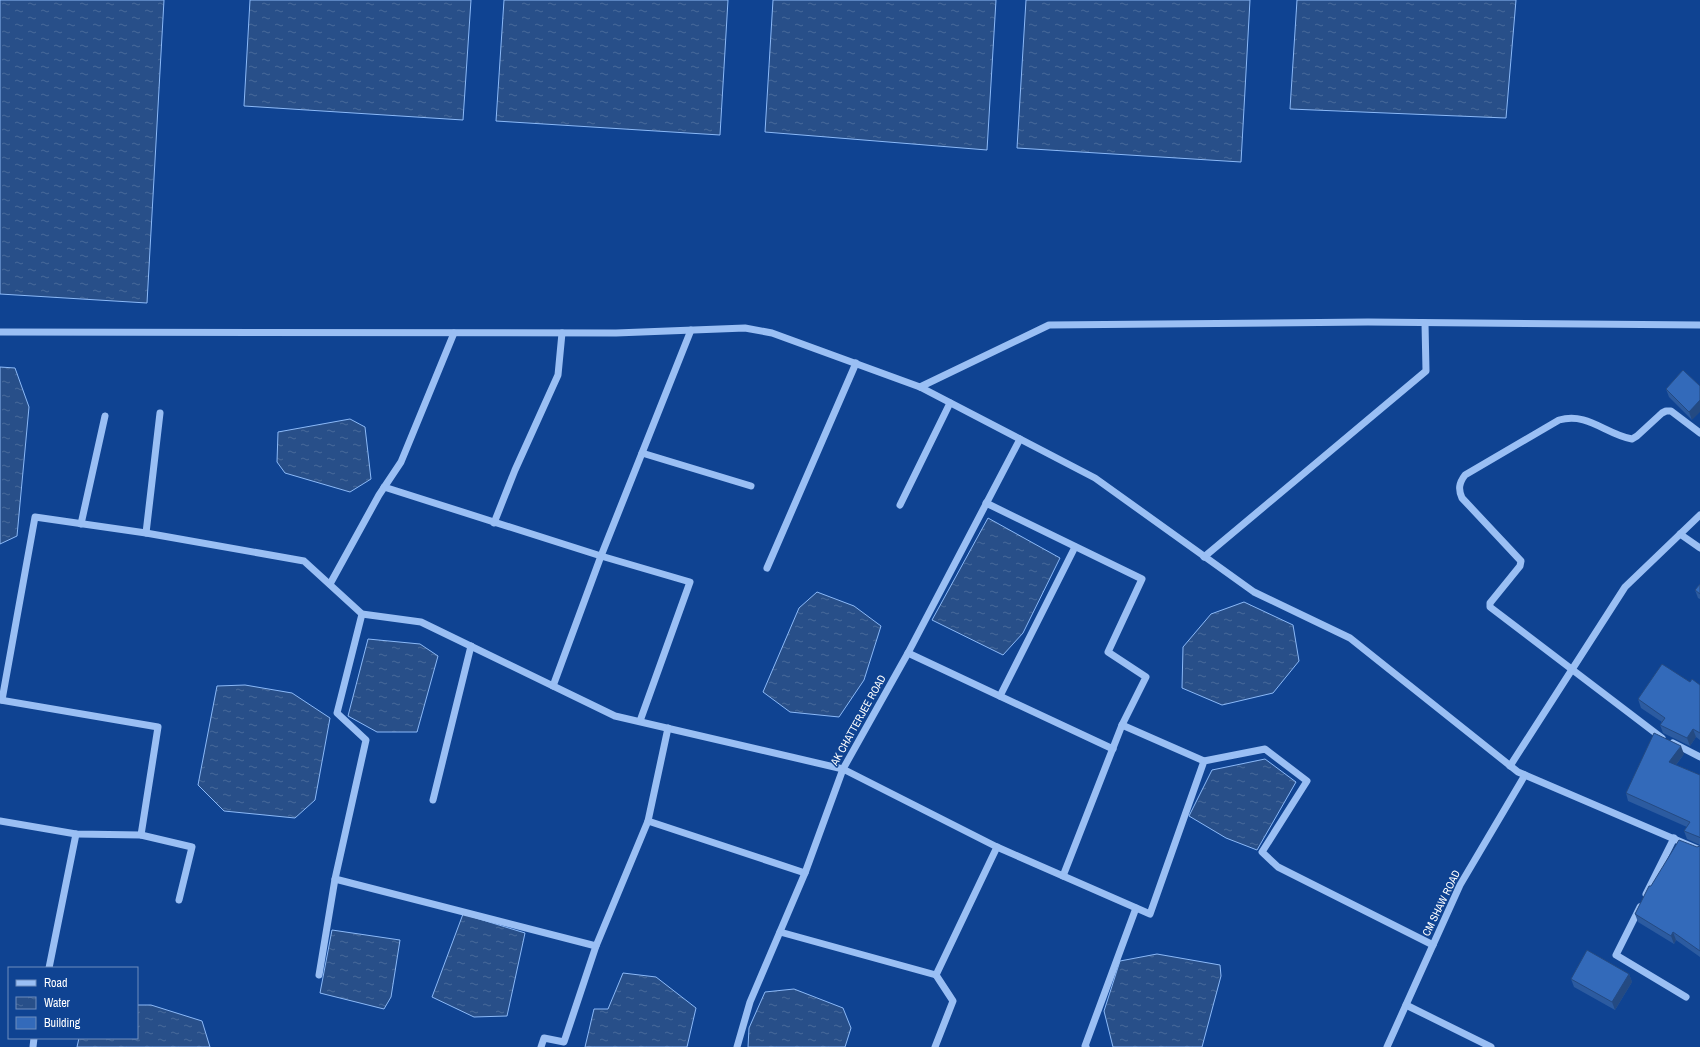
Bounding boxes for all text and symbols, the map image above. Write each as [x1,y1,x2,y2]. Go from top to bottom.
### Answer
street label: AK CHATTERJEE ROAD [827,672,889,769]
street label: CM SHAW ROAD [1419,868,1463,938]
legend [8,967,138,1039]
text: Road [44,975,68,991]
text: Water [44,995,71,1011]
text: Building [44,1015,81,1031]

